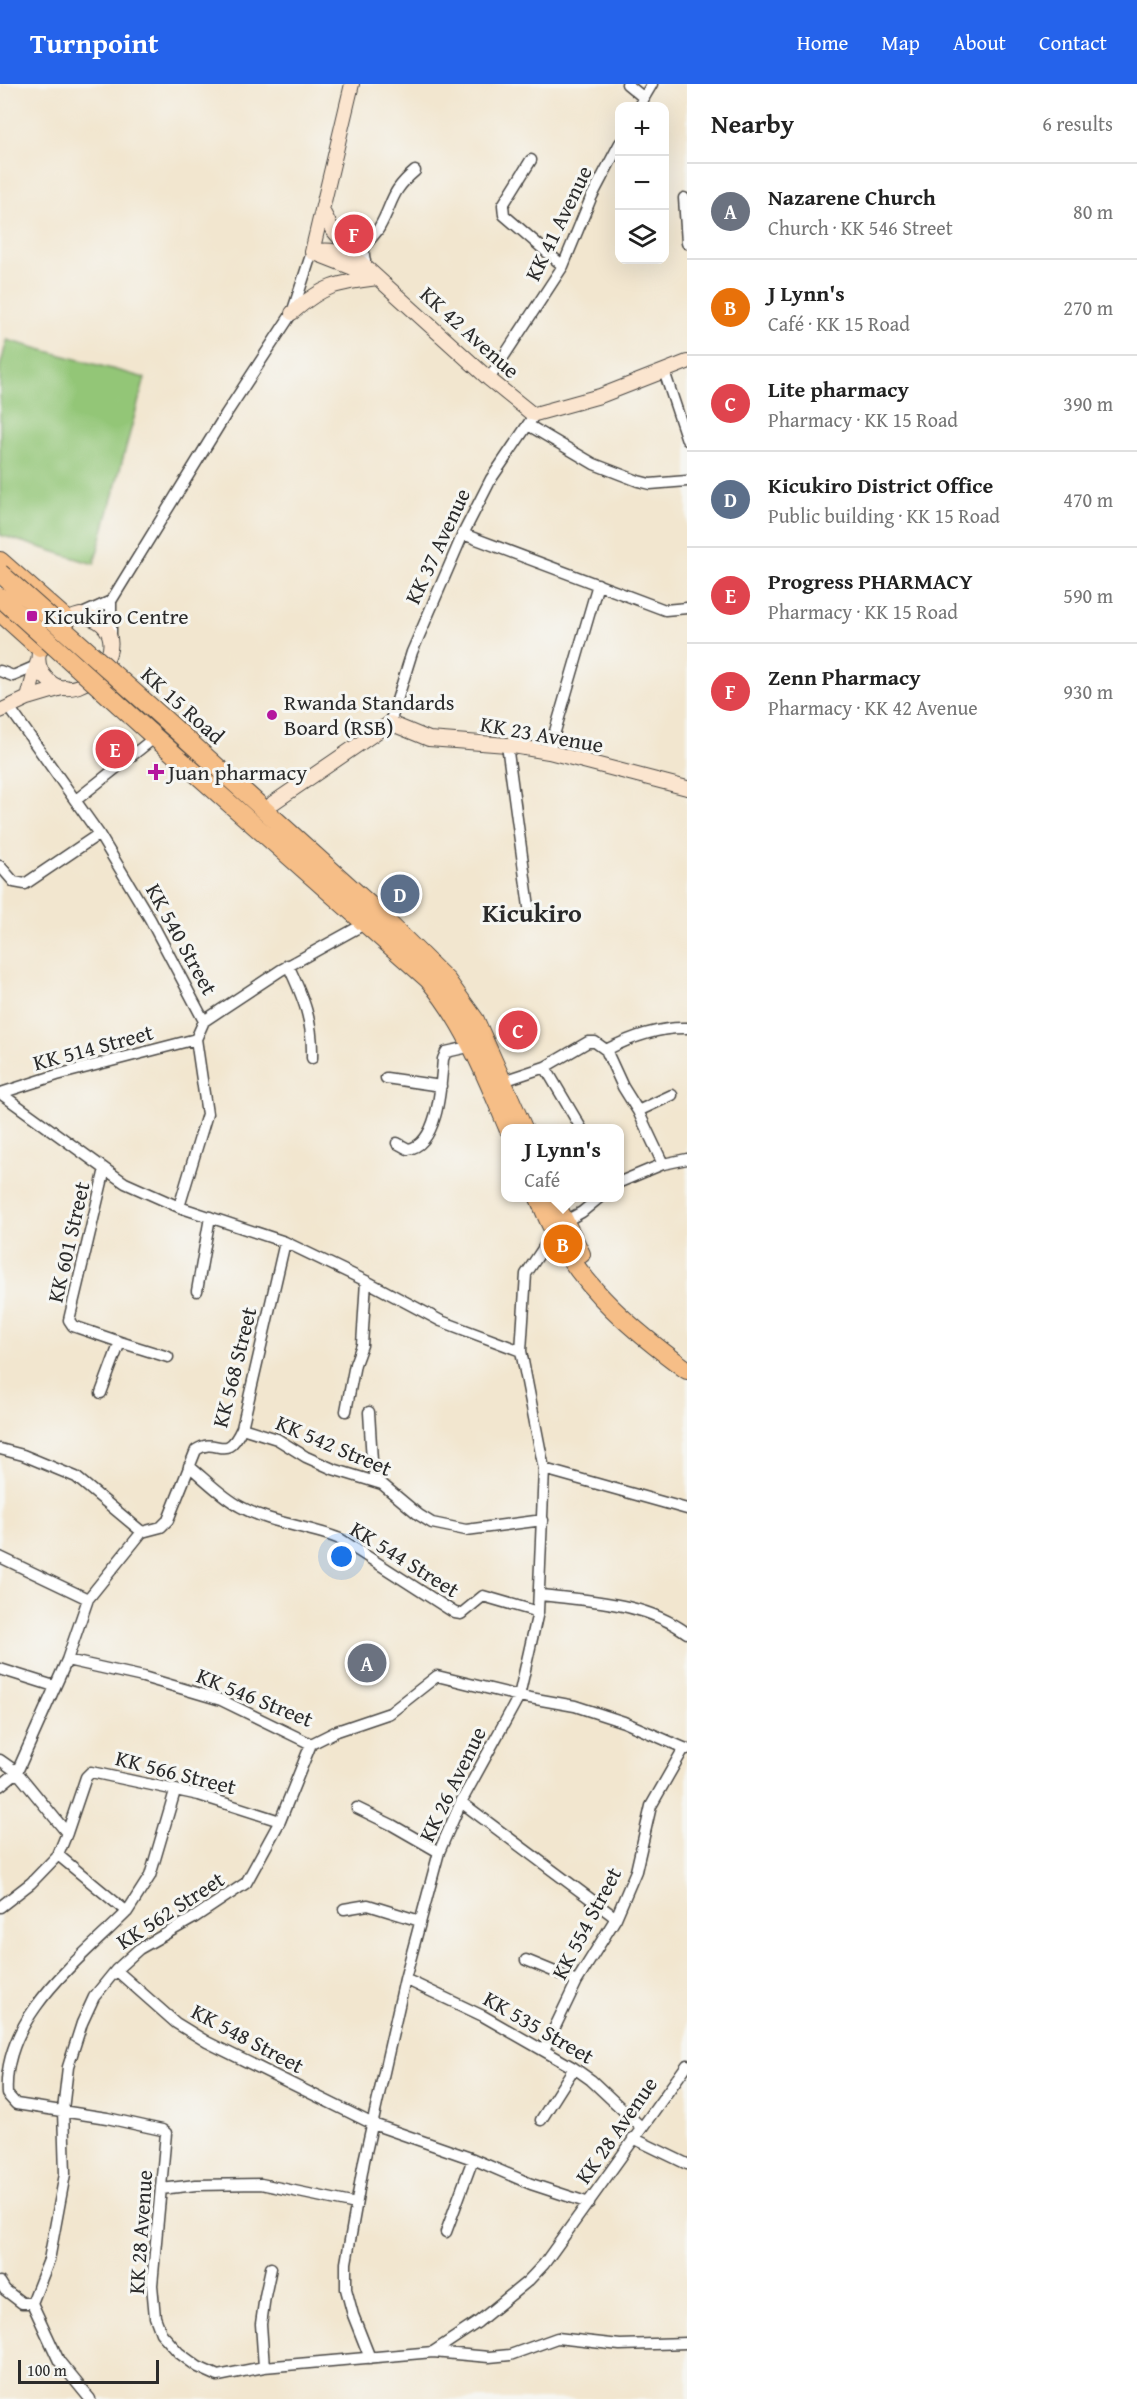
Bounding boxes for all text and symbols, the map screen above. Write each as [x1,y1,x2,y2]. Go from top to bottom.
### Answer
text: Turnpoint [30,22,159,63]
text: Home [797,27,848,58]
text: Map [881,27,920,58]
text: About [953,27,1006,58]
text: Contact [1039,27,1107,58]
map controls [615,102,669,264]
button: + [615,102,669,156]
text: Nearby [711,104,794,143]
text: 6 results [1042,109,1113,138]
button: − [615,156,669,210]
street label: KK 41 Avenue [516,160,600,286]
text: Nazarene Church [768,181,936,213]
text: A [724,197,737,226]
text: 80 m [1073,197,1113,226]
button: layers [615,210,669,264]
pin: F [334,212,374,256]
text: Church · KK 546 Street [768,213,953,242]
text: J Lynn's [768,277,845,309]
street label: KK 42 Avenue [413,278,527,386]
text: B [724,293,737,322]
text: 270 m [1063,293,1113,322]
text: Café · KK 15 Road [768,309,910,338]
text: Lite pharmacy [768,373,909,405]
text: C [725,389,736,418]
text: 390 m [1063,389,1113,418]
text: Pharmacy · KK 15 Road [768,405,958,434]
text: Kicukiro District Office [768,469,993,501]
street label: KK 37 Avenue [396,483,478,609]
text: D [724,485,737,514]
text: 470 m [1063,485,1113,514]
text: Public building · KK 15 Road [768,501,1000,530]
text: Progress PHARMACY [768,565,973,597]
text: E [725,581,736,610]
text: 590 m [1063,581,1113,610]
text: Pharmacy · KK 15 Road [768,597,958,626]
place label: Kicukiro Centre [44,600,188,632]
marker: Kicukiro Centre [25,609,39,623]
street label: KK 15 Road [134,659,232,752]
text: Zenn Pharmacy [768,661,921,693]
text: F [725,677,736,706]
text: 930 m [1063,677,1113,706]
place label: Rwanda Standards Board (RSB) [284,686,454,743]
text: Pharmacy · KK 42 Avenue [768,693,978,722]
street label: KK 23 Avenue [478,707,606,761]
marker: Rwanda Standards Board (RSB) [265,708,279,722]
pin: E [96,726,134,772]
place label: Juan pharmacy [165,756,307,788]
marker: Juan pharmacy [149,765,163,779]
pin: D [380,872,420,916]
street label: KK 540 Street [138,877,226,1001]
district label: Kicukiro [482,893,582,932]
pin: C [498,1008,538,1052]
street label: KK 514 Street [29,1016,157,1078]
popup [501,1124,624,1202]
text: J Lynn's [524,1133,601,1165]
text: Café [524,1165,560,1194]
street label: KK 601 Street [39,1178,97,1306]
pin: B [544,1222,582,1266]
street label: KK 568 Street [204,1303,264,1431]
street label: KK 542 Street [271,1406,397,1484]
street label: KK 544 Street [344,1513,466,1605]
your location [327,1542,356,1571]
pin: A [348,1640,386,1686]
street label: KK 546 Street [192,1659,318,1735]
street label: KK 26 Avenue [410,1721,494,1847]
street label: KK 566 Street [112,1742,240,1802]
street label: KK 554 Street [543,1861,629,1985]
street label: KK 562 Street [110,1863,231,1957]
street label: KK 535 Street [478,1982,601,2072]
street label: KK 548 Street [186,1995,310,2081]
street label: KK 28 Avenue [567,2070,665,2190]
street label: KK 28 Avenue [120,2169,160,2295]
scale bar [18,2357,159,2384]
text: 100 m [27,2358,67,2382]

